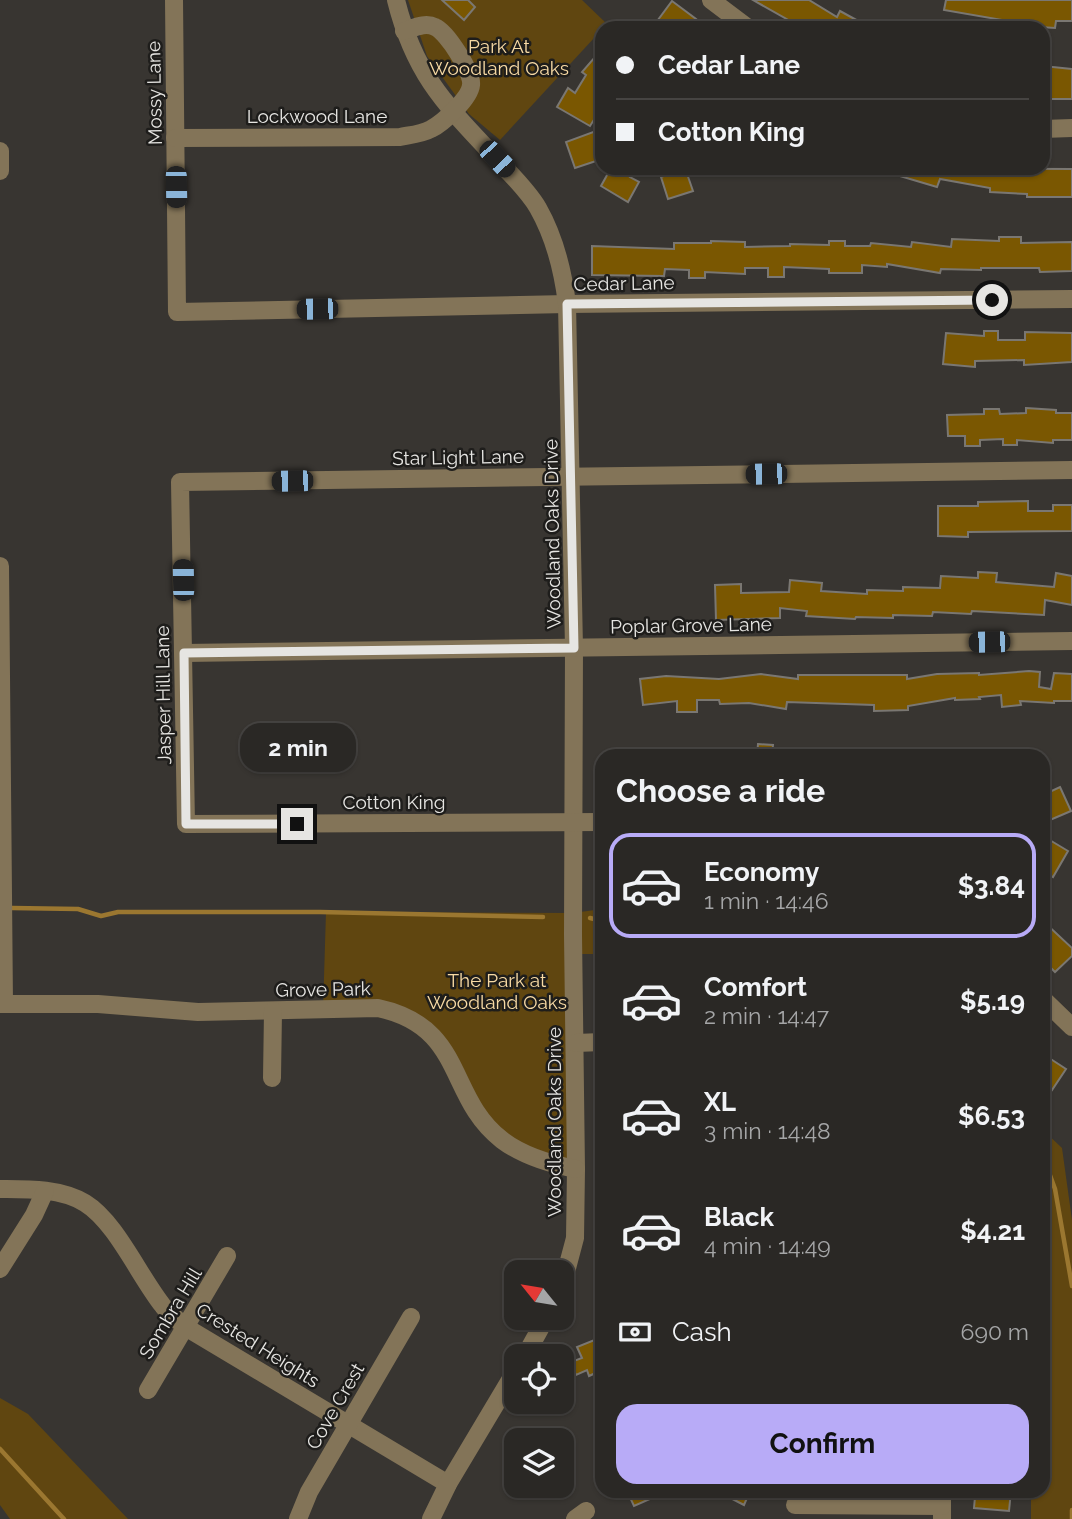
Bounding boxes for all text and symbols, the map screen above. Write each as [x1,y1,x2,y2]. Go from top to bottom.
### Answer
park label: Park At Woodland Oaks [429,35,569,79]
street label: Mossy Lane [142,41,166,145]
text: Cedar Lane [658,50,800,80]
street label: Lockwood Lane [247,105,387,127]
text: Cotton King [658,117,805,147]
car [475,136,520,182]
car [166,166,187,208]
street label: Cedar Lane [573,271,675,295]
route start [976,284,1008,316]
car [296,298,339,320]
street label: Woodland Oaks Drive [539,439,565,629]
street label: Star Light Lane [392,445,524,469]
car [745,463,788,485]
car [271,470,314,492]
car [173,559,194,601]
street label: Poplar Grove Lane [610,613,772,637]
street label: Jasper Hill Lane [151,625,175,765]
car [968,631,1011,653]
callout: 2 min [239,722,355,772]
text: 2 min [268,734,328,761]
text: Choose a ride [616,772,825,809]
street label: Cotton King [342,791,446,813]
route end [281,808,313,840]
icon: car [620,854,683,917]
text: Economy [704,857,819,887]
text: $3.84 [958,871,1025,901]
text: 1 min · 14:46 [704,887,829,914]
park label: The Park at Woodland Oaks [427,969,567,1013]
icon: car [620,969,683,1032]
text: Comfort [704,972,807,1002]
street label: Grove Park [275,977,371,1001]
text: $5.19 [960,986,1025,1016]
text: 2 min · 14:47 [704,1002,829,1029]
street label: Woodland Oaks Drive [543,1027,565,1217]
icon: car [620,1084,683,1147]
text: XL [704,1087,736,1117]
text: $6.53 [958,1101,1025,1131]
text: 3 min · 14:48 [704,1117,831,1144]
icon: car [620,1199,683,1262]
text: Black [704,1202,774,1232]
text: $4.21 [960,1216,1025,1246]
text: 4 min · 14:49 [704,1232,831,1259]
north arrow [504,1260,574,1330]
map controls [504,1260,574,1498]
street label: Sombra Hill [134,1263,206,1363]
street label: Crested Heights [192,1298,324,1392]
icon: cash [616,1313,654,1351]
text: Cash [672,1317,732,1347]
text: 690 m [961,1318,1029,1345]
button: locate [504,1344,574,1414]
street label: Cove Crest [302,1358,369,1453]
button: Confirm [616,1404,1029,1484]
button: layers [504,1428,574,1498]

